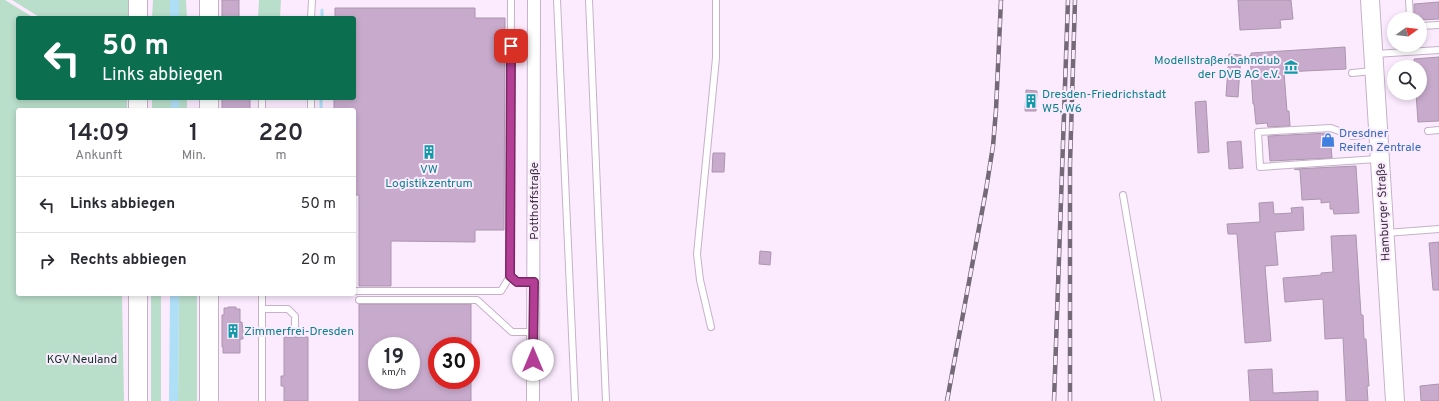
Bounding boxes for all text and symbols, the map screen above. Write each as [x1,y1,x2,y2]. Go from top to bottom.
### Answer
north arrow [1387,12,1427,52]
map controls [1387,12,1427,100]
text: 50 m [102,29,169,65]
pin [494,29,528,63]
icon: left [36,32,88,84]
icon: arrive [500,35,522,57]
place label: Modellstraßenbahnclub der DVB AG e.V. [1154,53,1280,83]
museum icon: Modellstraßenbahnclub der DVB AG e.V. [1283,59,1299,75]
button: search [1387,60,1427,100]
text: Links abbiegen [102,64,223,87]
place label: Dresden-Friedrichstadt W5, W6 [1042,87,1166,117]
building icon: Dresden-Friedrichstadt W5, W6 [1023,93,1039,109]
text: 14:09 [69,119,129,149]
text: 1 [189,119,198,149]
text: 220 [258,119,303,149]
place label: Dresdner Reifen Zentrale [1339,126,1421,156]
shop icon: Dresdner Reifen Zentrale [1320,132,1336,148]
building icon: VW Logistikzentrum [421,144,437,160]
text: Ankunft [75,148,122,164]
text: Min. [182,148,206,164]
text: m [275,148,286,164]
place label: VW Logistikzentrum [385,162,473,192]
street label: Potthoffstraße [527,162,543,240]
street label: Hamburger Straße [1373,162,1395,261]
icon: left [36,194,58,216]
text: Links abbiegen [70,195,175,214]
text: 50 m [301,195,336,214]
icon: right [36,250,58,272]
text: Rechts abbiegen [70,251,187,270]
text: 20 m [301,251,336,270]
building icon: Zimmerfrei-Dresden [225,323,241,339]
place label: Zimmerfrei-Dresden [244,324,354,340]
speed limit sign: 30 [428,337,480,389]
position arrow [512,339,554,381]
text: 19 [384,345,404,371]
park label: KGV Neuland [47,352,117,368]
text: km/h [382,366,406,379]

